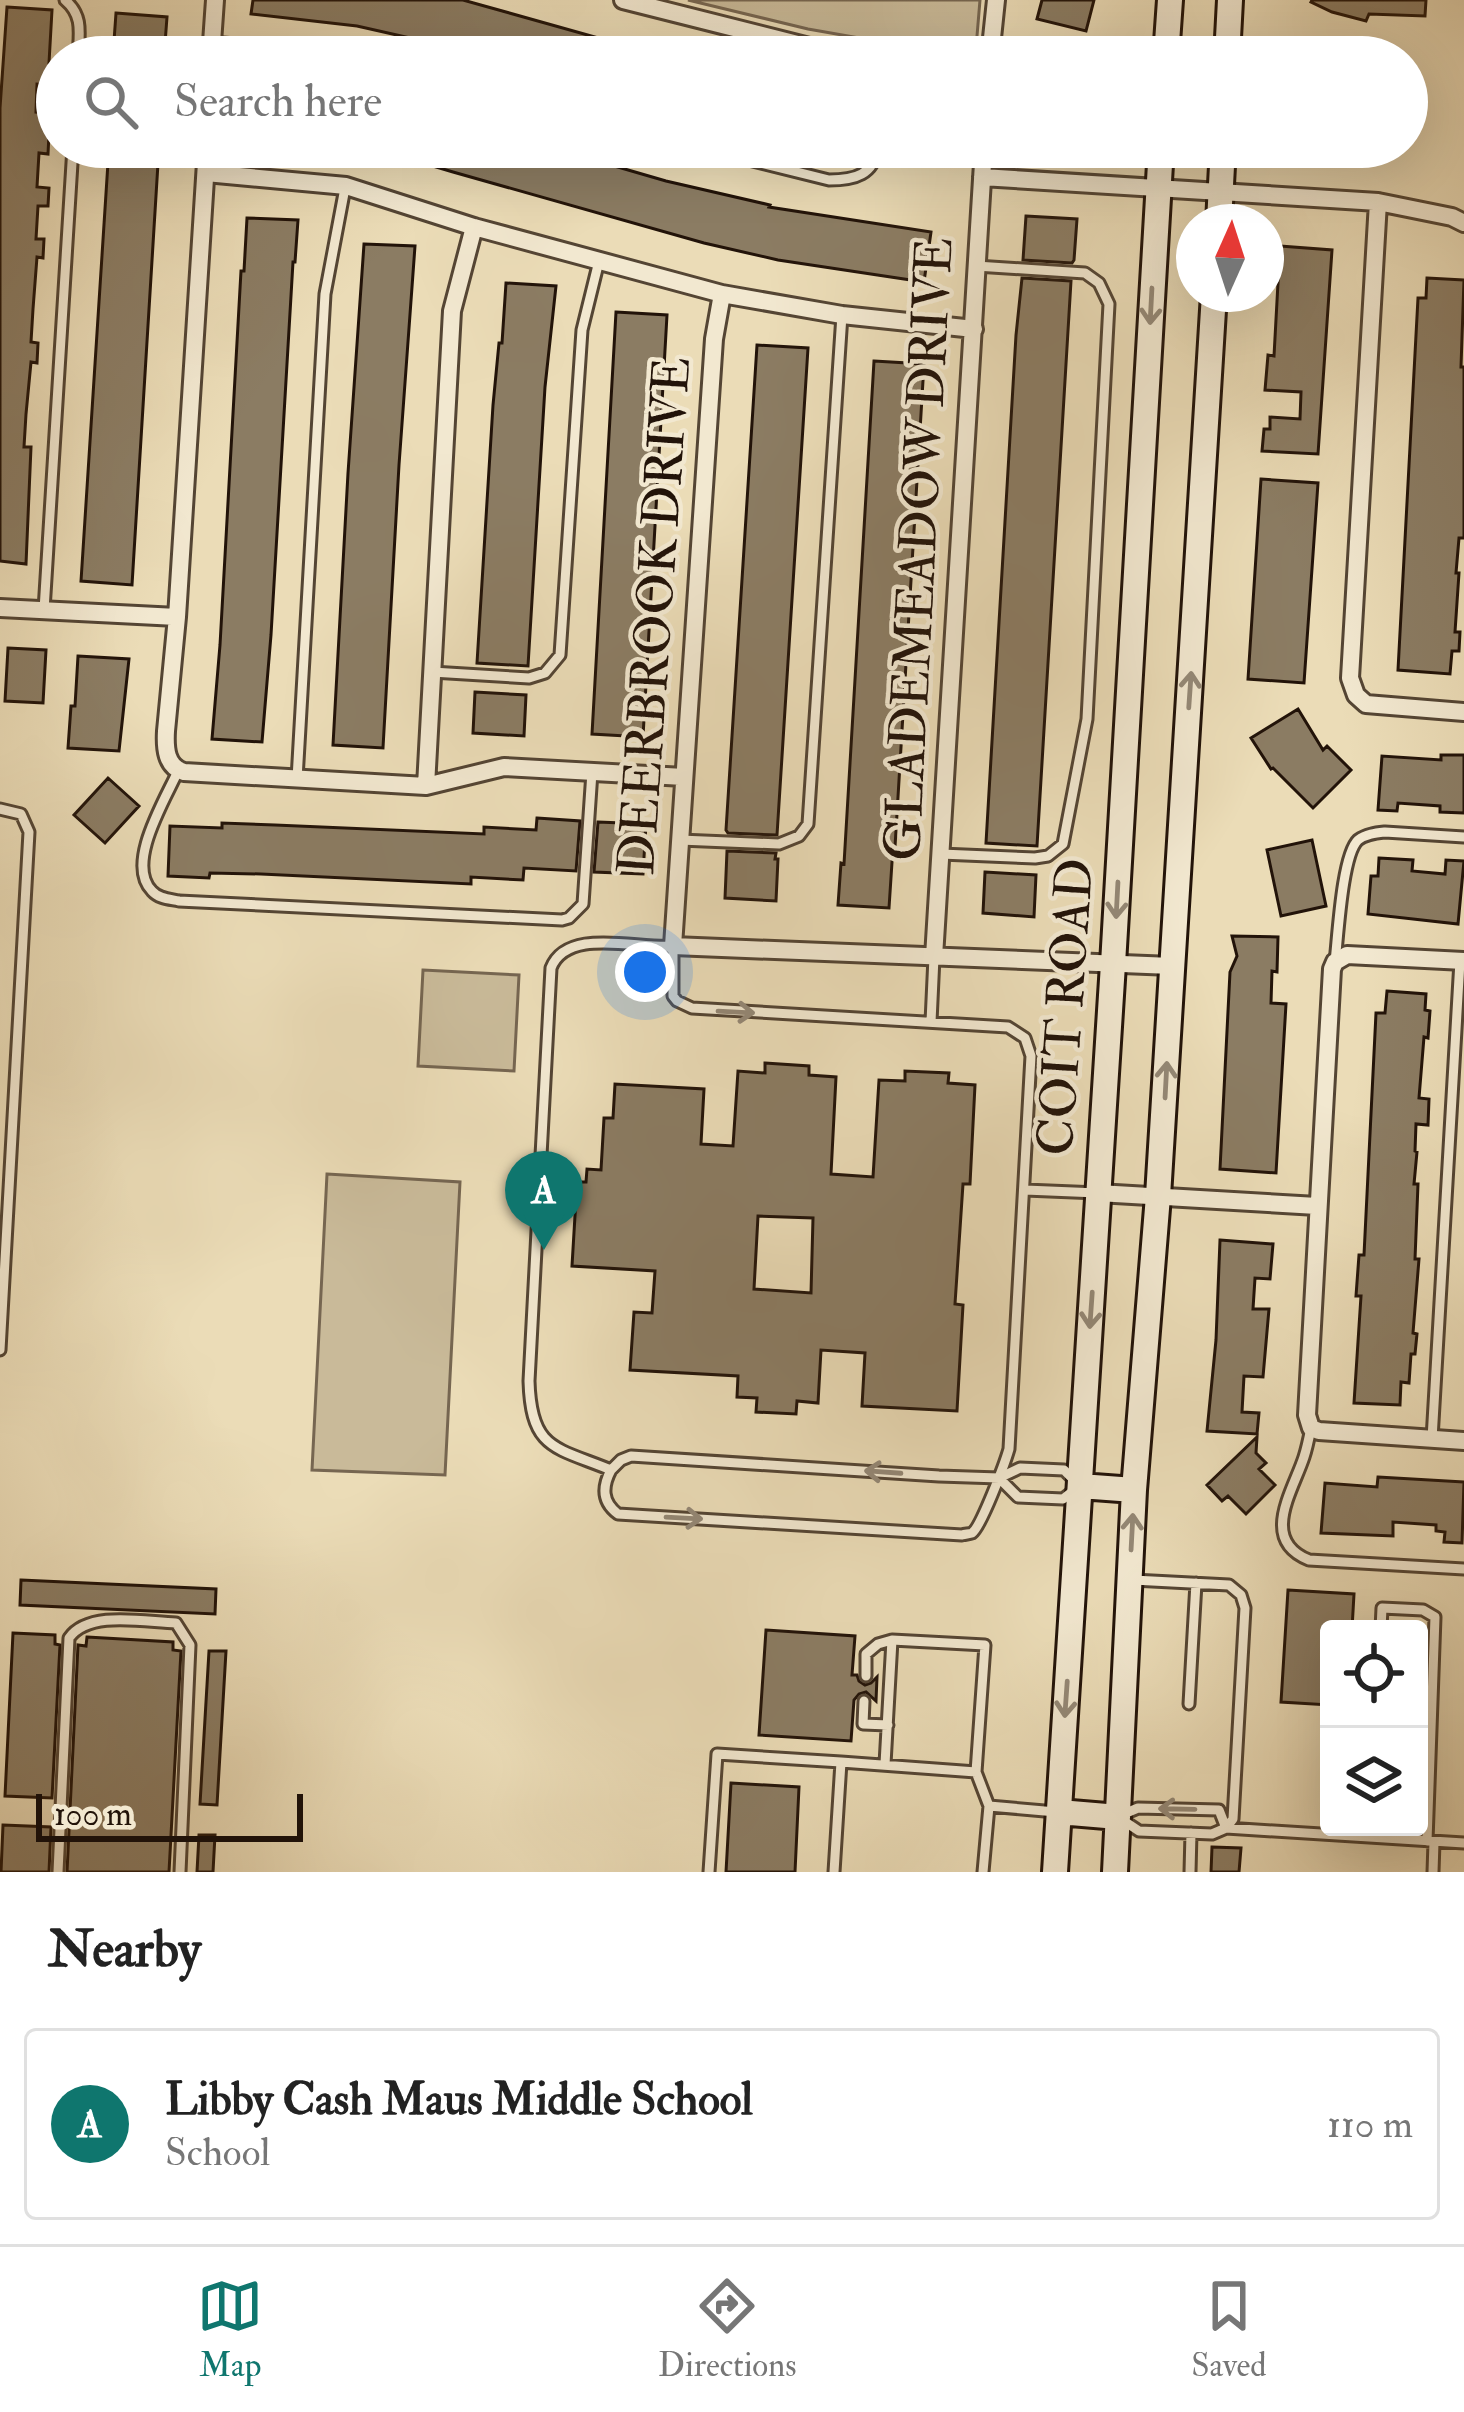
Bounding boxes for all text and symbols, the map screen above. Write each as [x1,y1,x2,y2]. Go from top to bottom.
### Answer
search box [36,36,1428,168]
icon: search [78,69,144,135]
text: Search here [174,74,382,130]
north arrow [1176,204,1284,312]
street label: GLADEMEADOW DRIVE [871,236,967,863]
one-way arrow [1139,286,1162,325]
street label: DEERBROOK DRIVE [605,355,705,877]
one-way arrow [1178,671,1201,710]
street label: COIT ROAD [1024,856,1108,1158]
one-way arrow [1105,880,1128,919]
your location [615,942,675,1002]
one-way arrow [716,1001,755,1024]
one-way arrow [1154,1061,1177,1100]
pin: A [505,1151,583,1250]
one-way arrow [1079,1290,1102,1329]
one-way arrow [864,1461,903,1484]
one-way arrow [664,1507,703,1530]
one-way arrow [1121,1513,1144,1552]
map controls [1320,1620,1428,1836]
button: locate [1320,1620,1428,1728]
one-way arrow [1054,1679,1077,1718]
button: layers [1320,1728,1428,1836]
scale bar [36,1788,303,1841]
text: 100 m [54,1794,132,1835]
one-way arrow [1158,1797,1197,1820]
text: Nearby [48,1918,201,1982]
text: Libby Cash Maus Middle School [165,2072,753,2128]
text: A [78,2100,102,2149]
text: 110 m [1327,2100,1413,2149]
text: School [165,2128,270,2177]
tab: Map [197,2273,263,2386]
tab: Directions [658,2273,797,2386]
tab: Saved [1191,2273,1267,2386]

